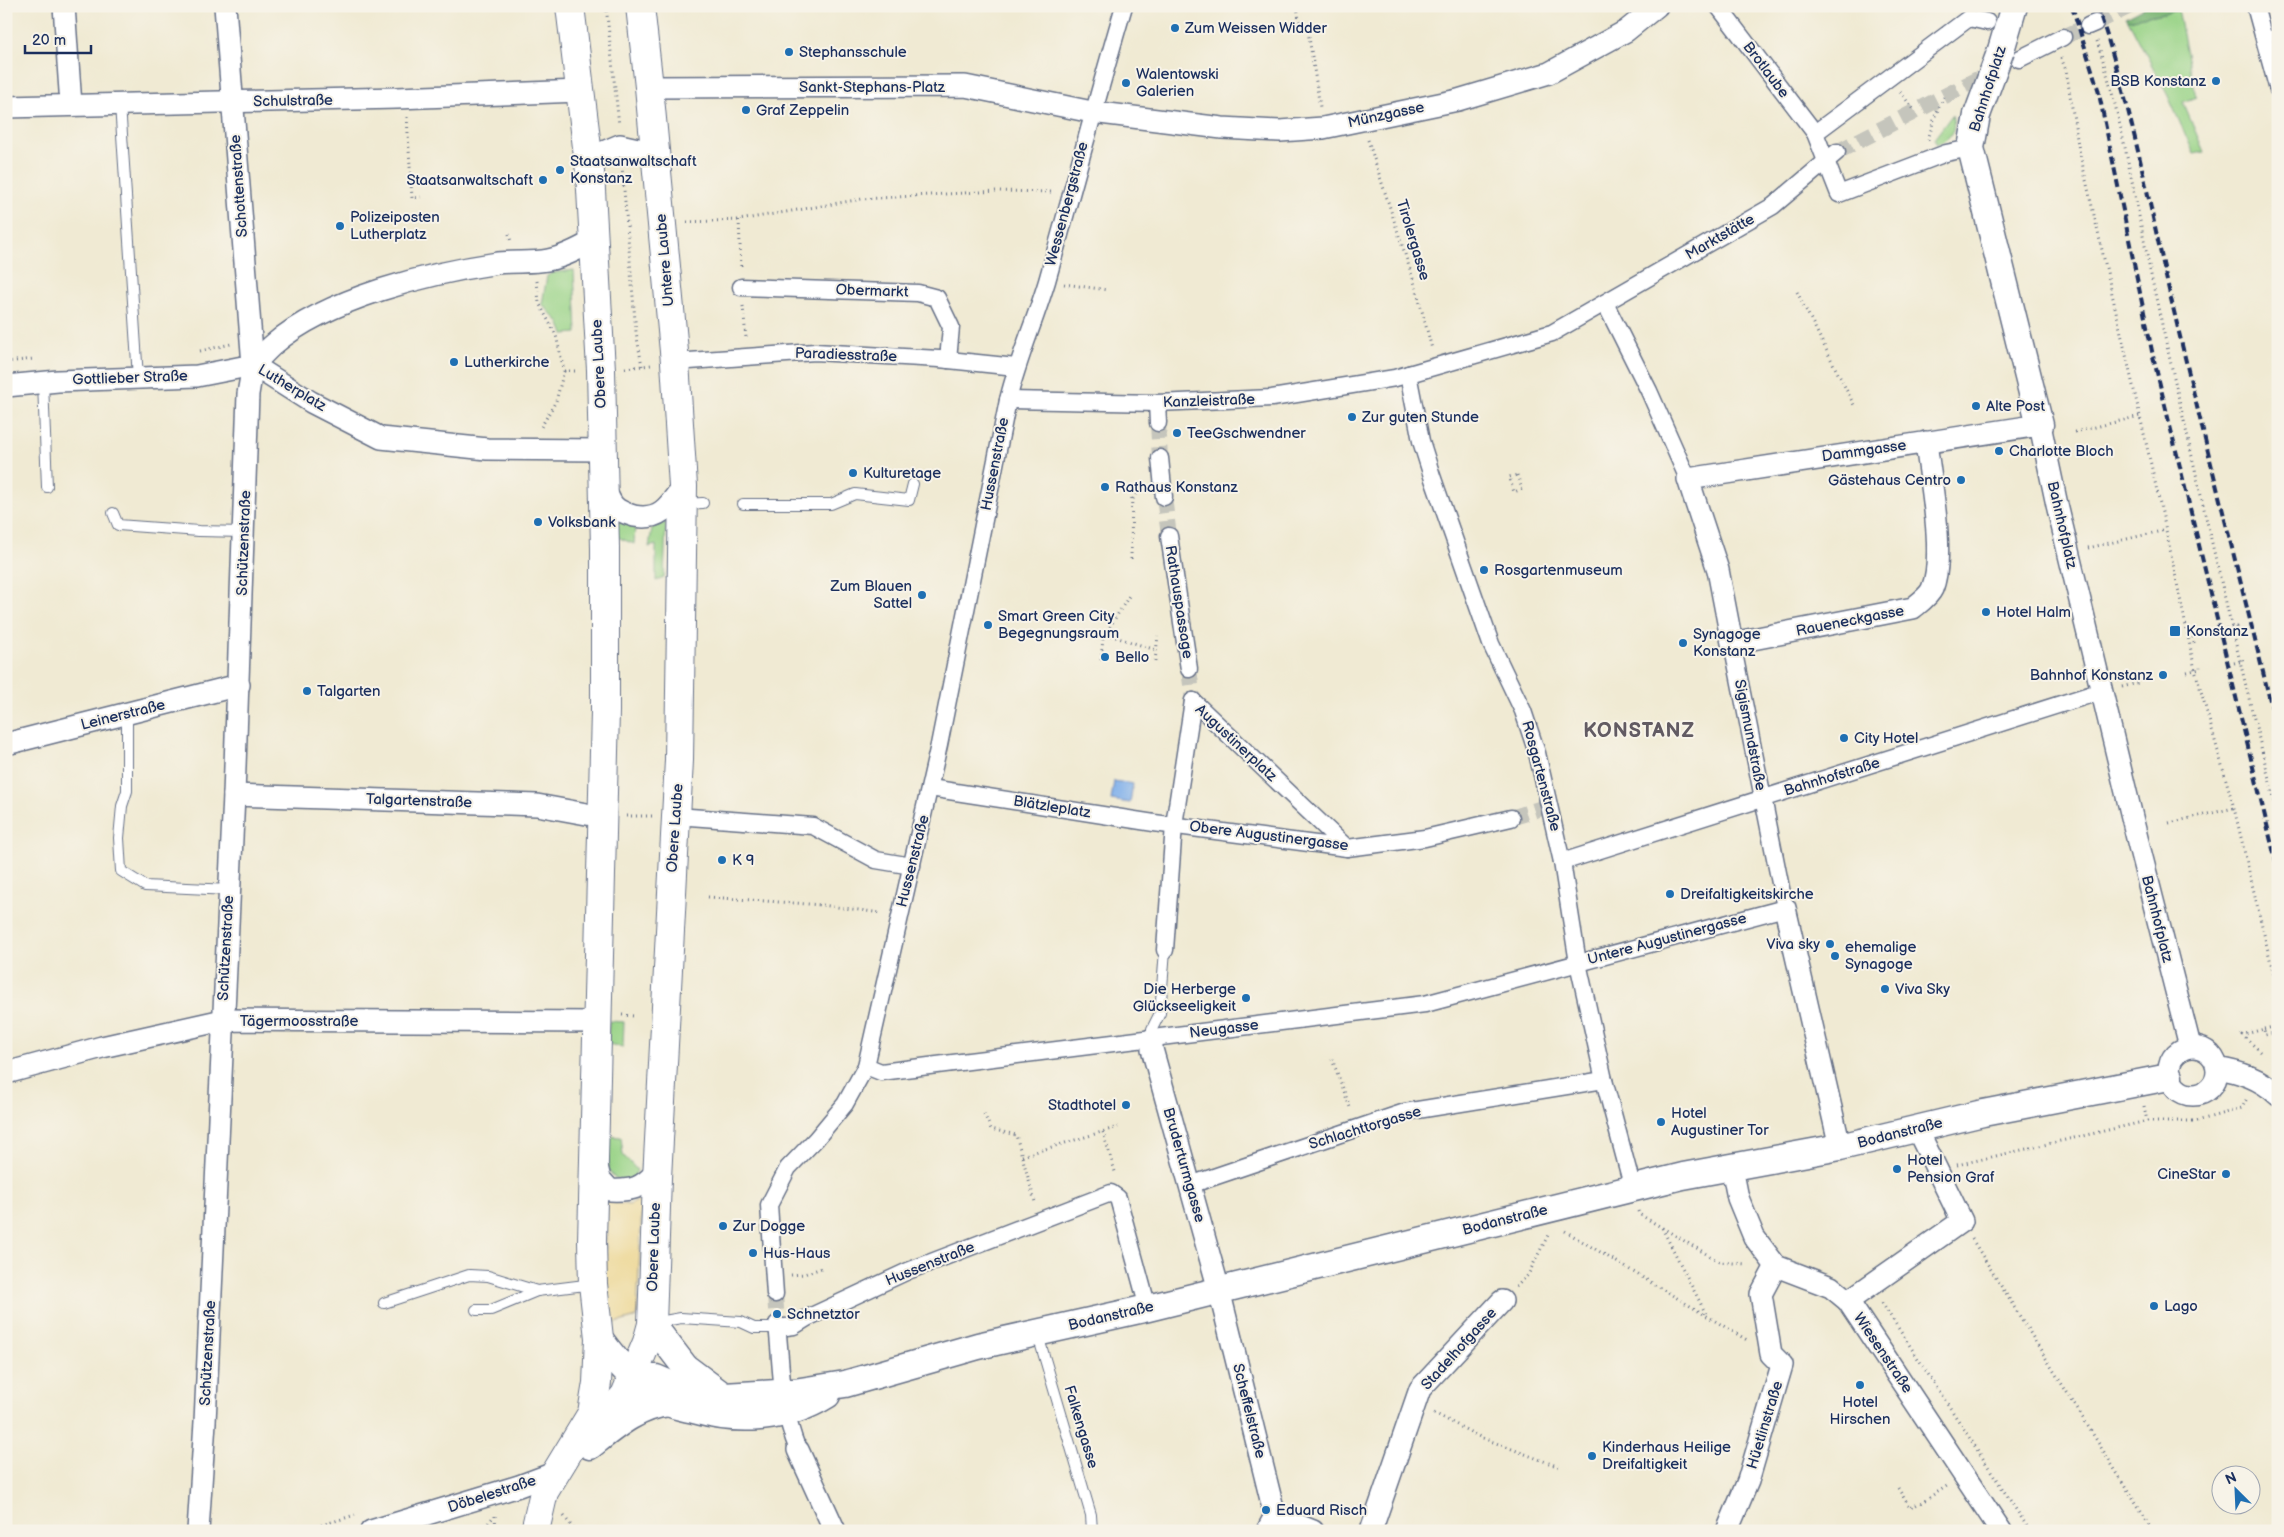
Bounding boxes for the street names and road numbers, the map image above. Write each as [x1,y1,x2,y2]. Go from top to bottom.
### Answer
street label: Brotlaube [1739,38,1793,102]
street label: Bahnhofplatz [1965,43,2011,134]
street label: Sankt-Stephans-Platz [799,78,946,97]
street label: Schulstraße [253,91,333,111]
street label: Münzgasse [1346,98,1426,132]
street label: Schottenstraße [226,134,252,238]
street label: Wessenbergstraße [1041,140,1093,268]
street label: Tirolergasse [1392,197,1434,283]
street label: Marktstätte [1682,210,1758,264]
street label: Untere Laube [651,213,679,307]
street label: Obermarkt [835,280,909,302]
street label: Obere Laube [587,319,611,409]
street label: Paradiesstraße [795,344,898,366]
street label: Lutherplatz [254,360,330,416]
street label: Gottlieber Straße [72,366,188,390]
street label: Kanzleistraße [1163,390,1255,412]
street label: Hussenstraße [977,416,1013,512]
street label: Dammgasse [1821,436,1907,466]
street label: Bahnhofplatz [2043,479,2081,571]
street label: Schützenstraße [233,490,255,596]
street label: Rathauspassage [1161,544,1197,660]
street label: Raueneckgasse [1794,601,1906,641]
street label: Sigismundstraße [1730,678,1770,792]
street label: Leinerstraße [79,695,167,735]
street label: Augustinerplatz [1191,700,1281,786]
street label: Rosgartenstraße [1517,719,1565,834]
street label: Bahnhofstraße [1782,753,1882,801]
street label: Obere Laube [662,783,688,873]
street label: Talgartenstraße [366,790,473,812]
street label: Blätzleplatz [1012,792,1093,823]
street label: Hussenstraße [892,813,934,909]
street label: Obere Augustinergasse [1188,817,1350,855]
street label: Bahnhofplatz [2137,873,2177,965]
street label: Schützenstraße [214,895,238,1001]
street label: Untere Augustinergasse [1585,909,1749,969]
street label: Tägermoosstraße [240,1012,358,1031]
street label: Neugasse [1188,1015,1260,1043]
street label: Schlachttorgasse [1306,1102,1424,1154]
street label: Bruderturmgasse [1159,1105,1210,1225]
street label: Bodanstraße [1855,1113,1945,1153]
street label: Bodanstraße [1460,1200,1550,1240]
street label: Obere Laube [643,1202,665,1292]
street label: Hussenstraße [883,1237,977,1290]
street label: Bodanstraße [1066,1297,1156,1335]
street label: Schützenstraße [196,1300,220,1406]
street label: Stadelhofgasse [1417,1304,1501,1394]
street label: Wiesenstraße [1849,1309,1917,1397]
street label: Scheffelstraße [1228,1362,1270,1460]
street label: Hüetlinstraße [1743,1379,1787,1471]
street label: Falkengasse [1059,1383,1103,1471]
street label: Döbelestraße [446,1471,539,1517]

